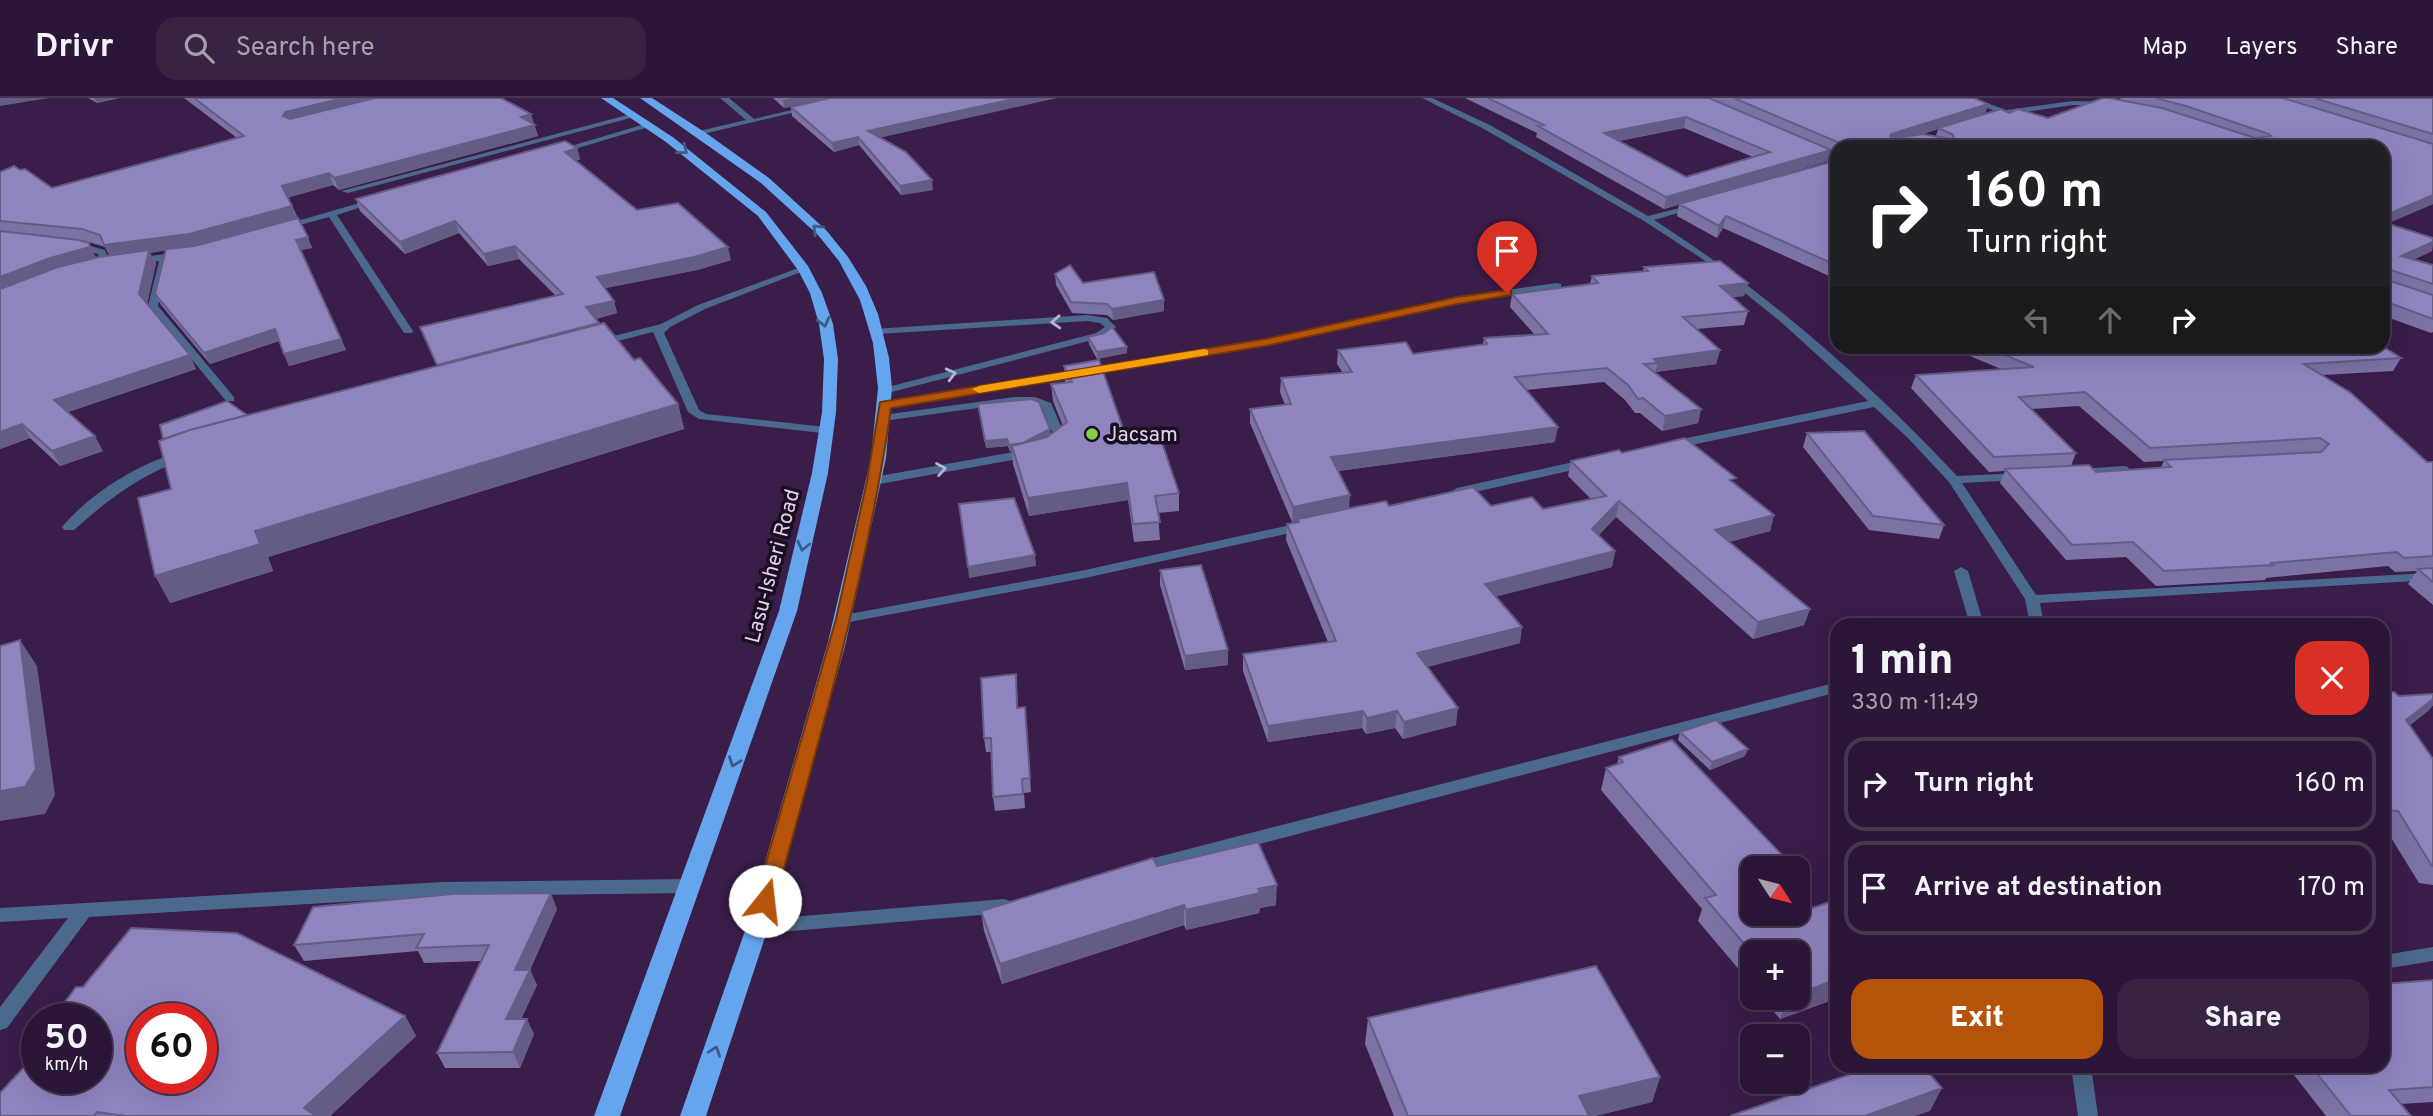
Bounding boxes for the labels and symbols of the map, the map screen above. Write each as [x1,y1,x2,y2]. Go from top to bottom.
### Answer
one-way arrow [675,142,688,155]
pin [1477,221,1537,293]
one-way arrow [812,224,825,237]
one-way arrow [1050,314,1061,329]
one-way arrow [816,316,830,328]
one-way arrow [945,368,957,382]
place label: Jacsam [1106,422,1178,449]
marker: Jacsam [1084,426,1100,442]
one-way arrow [935,463,947,478]
street label: Lasu-Isheri Road [740,486,807,646]
one-way arrow [797,540,811,552]
one-way arrow [728,756,742,768]
north arrow [1740,856,1810,926]
position arrow [728,864,802,938]
speed limit sign: 60 [126,1003,217,1094]
one-way arrow [707,1046,721,1058]

